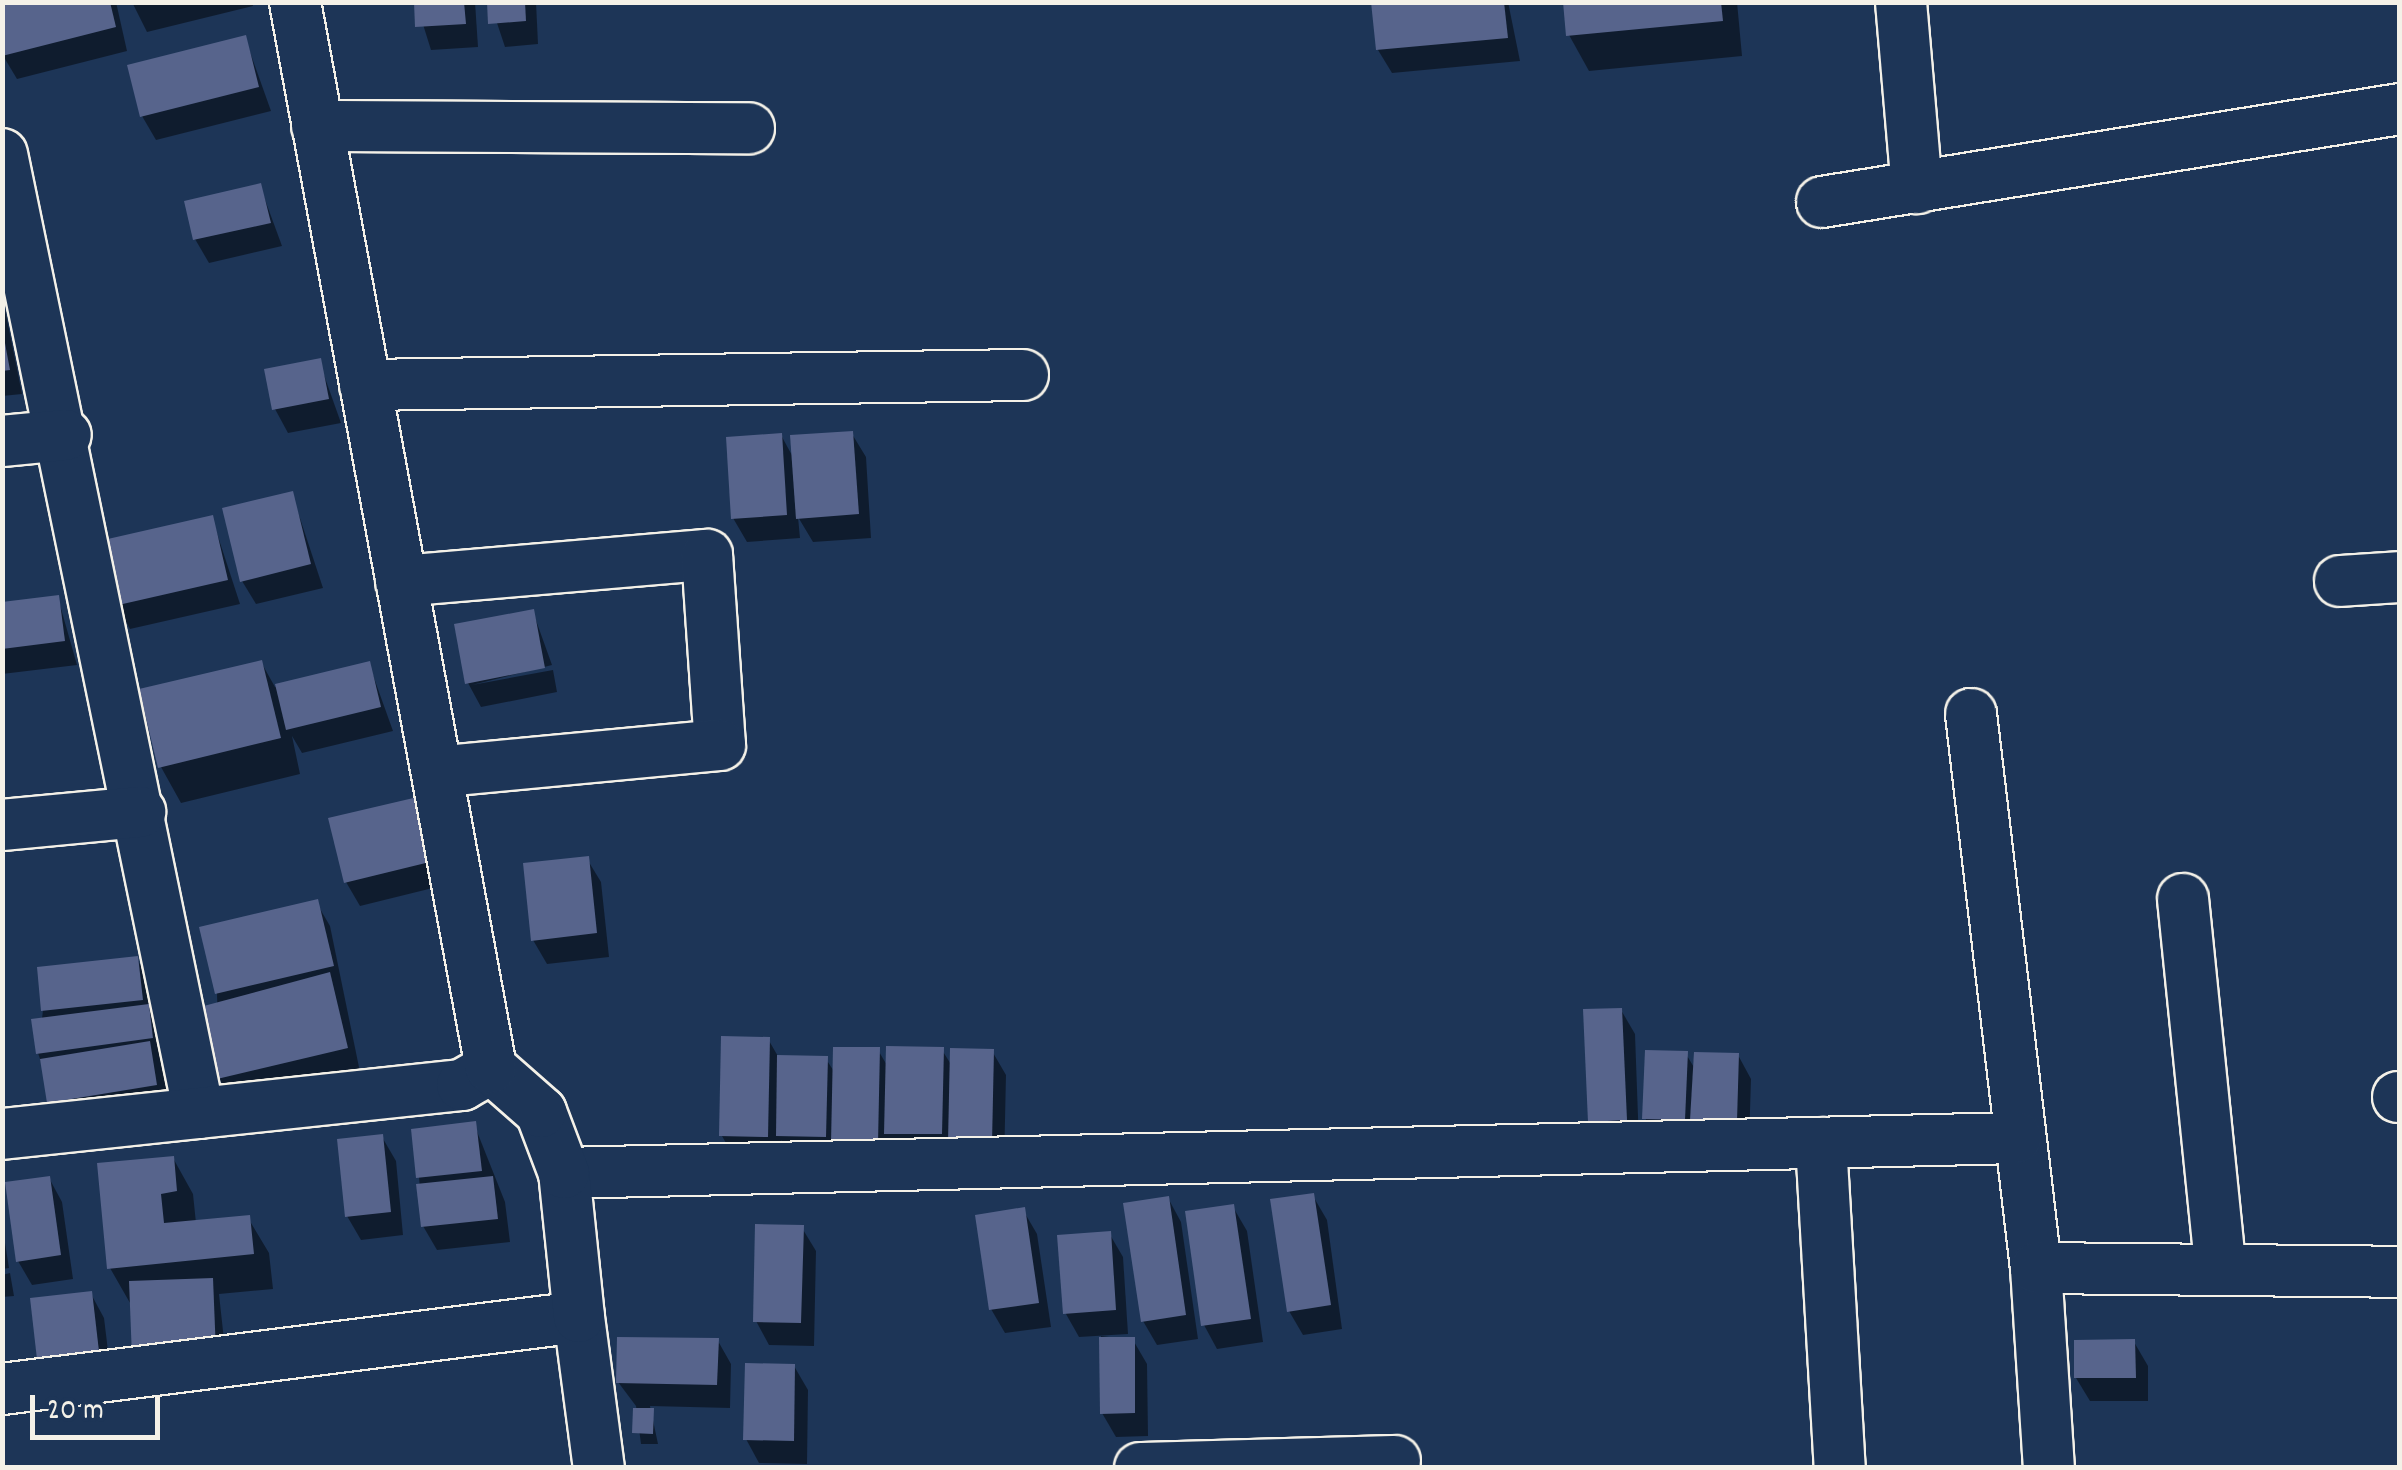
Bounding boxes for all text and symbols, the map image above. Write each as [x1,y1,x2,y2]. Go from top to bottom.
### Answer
scale bar [35,1375,165,1437]
text: 20 m [47,1391,104,1434]

